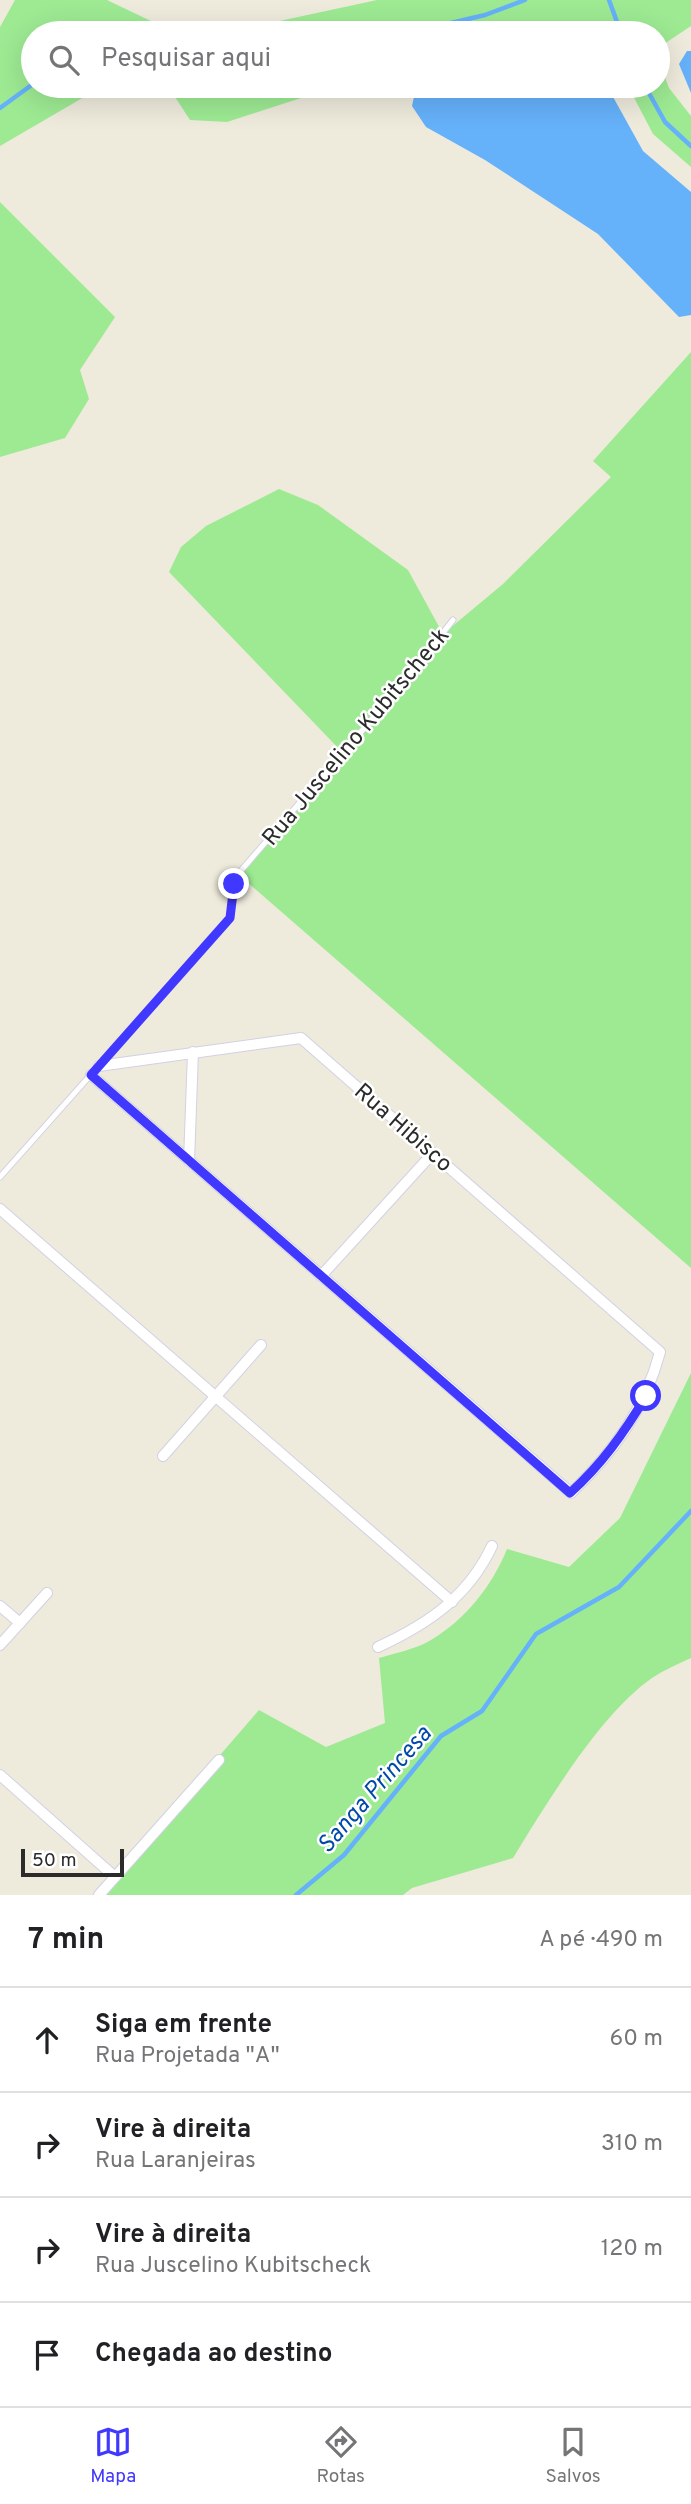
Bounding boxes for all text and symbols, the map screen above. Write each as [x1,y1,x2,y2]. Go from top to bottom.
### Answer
search box [21,21,670,98]
icon: search [45,41,83,79]
text: Pesquisar aqui [101,43,271,76]
street label: Rua Juscelino Kubitscheck [257,622,457,853]
route end [218,868,249,899]
street label: Rua Hibisco [347,1078,458,1180]
route start [630,1380,661,1411]
water label: Sanga Princesa [312,1720,440,1860]
scale bar [21,1846,124,1878]
text: 50 m [32,1849,77,1873]
text: 7 min [28,1922,104,1959]
text: A pé · 490 m [539,1926,663,1955]
text: Siga em frente [95,2009,272,2042]
icon: ahead [28,2021,66,2059]
text: 60 m [610,2025,663,2054]
text: Rua Projetada "A" [95,2042,280,2071]
text: Vire à direita [95,2114,251,2147]
icon: right [28,2126,66,2164]
text: 310 m [601,2130,663,2159]
text: Rua Laranjeiras [95,2147,256,2176]
text: Vire à direita [95,2219,251,2252]
icon: right [28,2231,66,2269]
text: 120 m [601,2235,663,2264]
text: Rua Juscelino Kubitscheck [95,2252,371,2281]
icon: arrive [28,2336,66,2374]
text: Chegada ao destino [95,2338,332,2371]
tab: Mapa [90,2423,136,2489]
tab: Rotas [317,2423,365,2489]
tab: Salvos [545,2423,601,2489]

